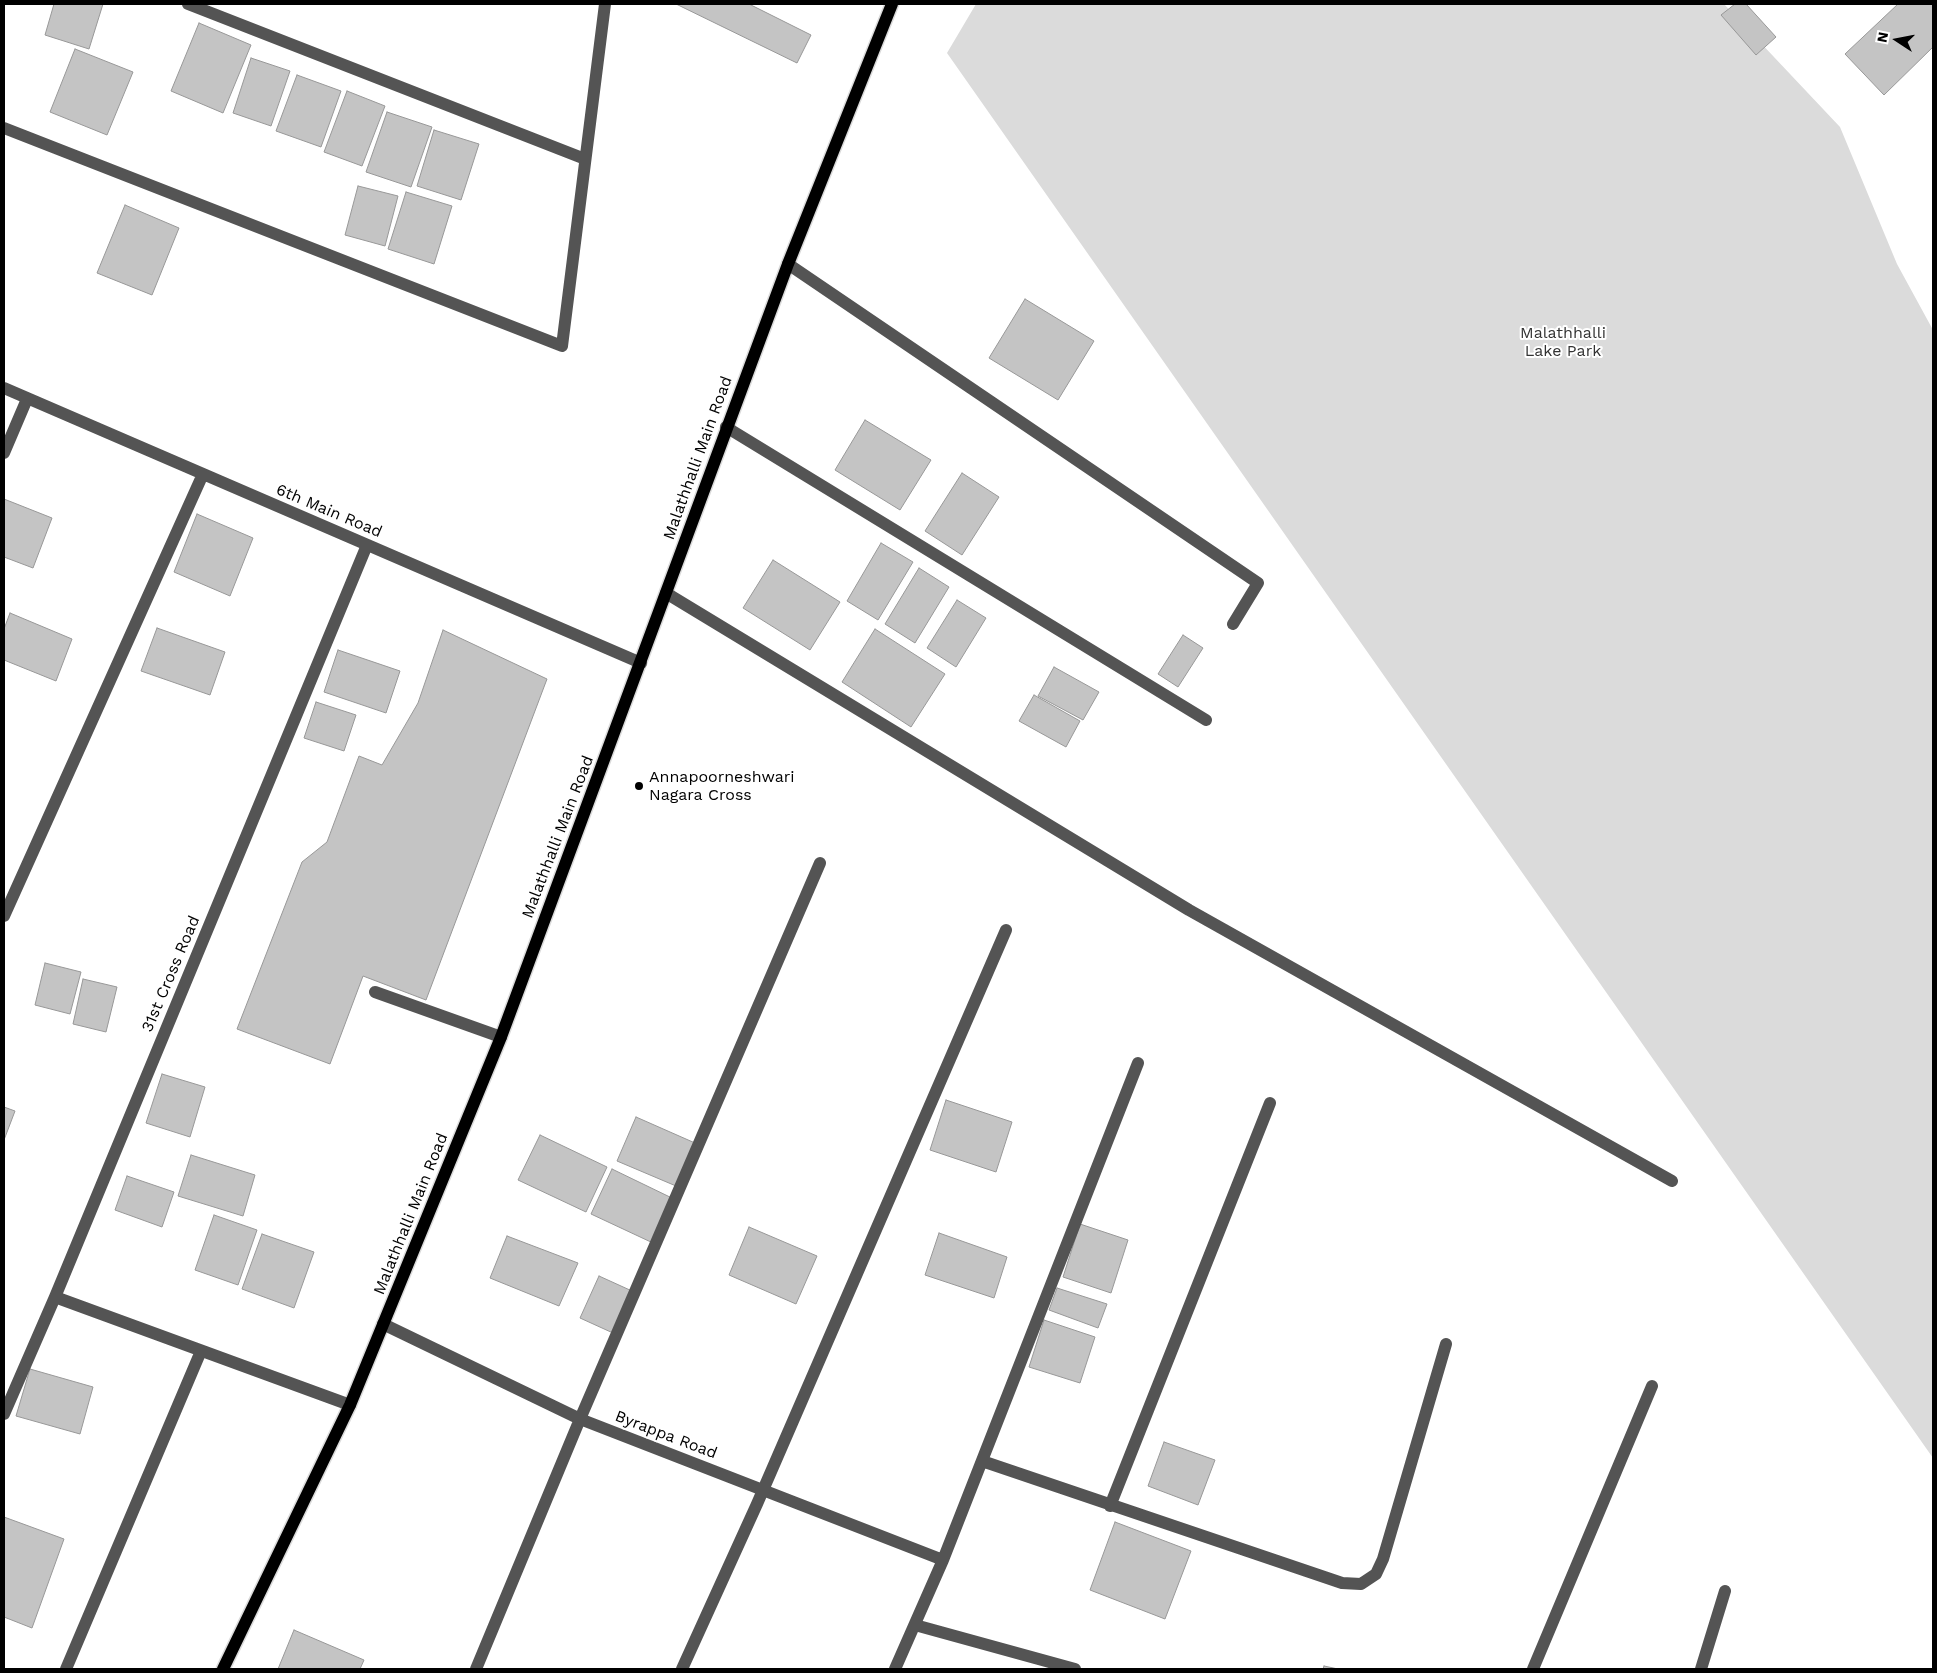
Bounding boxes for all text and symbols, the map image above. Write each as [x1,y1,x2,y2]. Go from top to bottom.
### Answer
north arrow [1872,15,1922,65]
text: N [1873,31,1891,44]
park label: Malathhalli Lake Park [1520,323,1606,361]
street label: Malathhalli Main Road [659,374,737,542]
street label: 6th Main Road [273,480,385,542]
street label: Malathhalli Main Road [518,753,598,921]
place label: Annapoorneshwari Nagara Cross [649,767,795,805]
marker: Annapoorneshwari Nagara Cross [633,780,645,792]
street label: 31st Cross Road [138,913,204,1035]
street label: Malathhalli Main Road [370,1130,452,1298]
street label: Byrappa Road [612,1407,720,1463]

